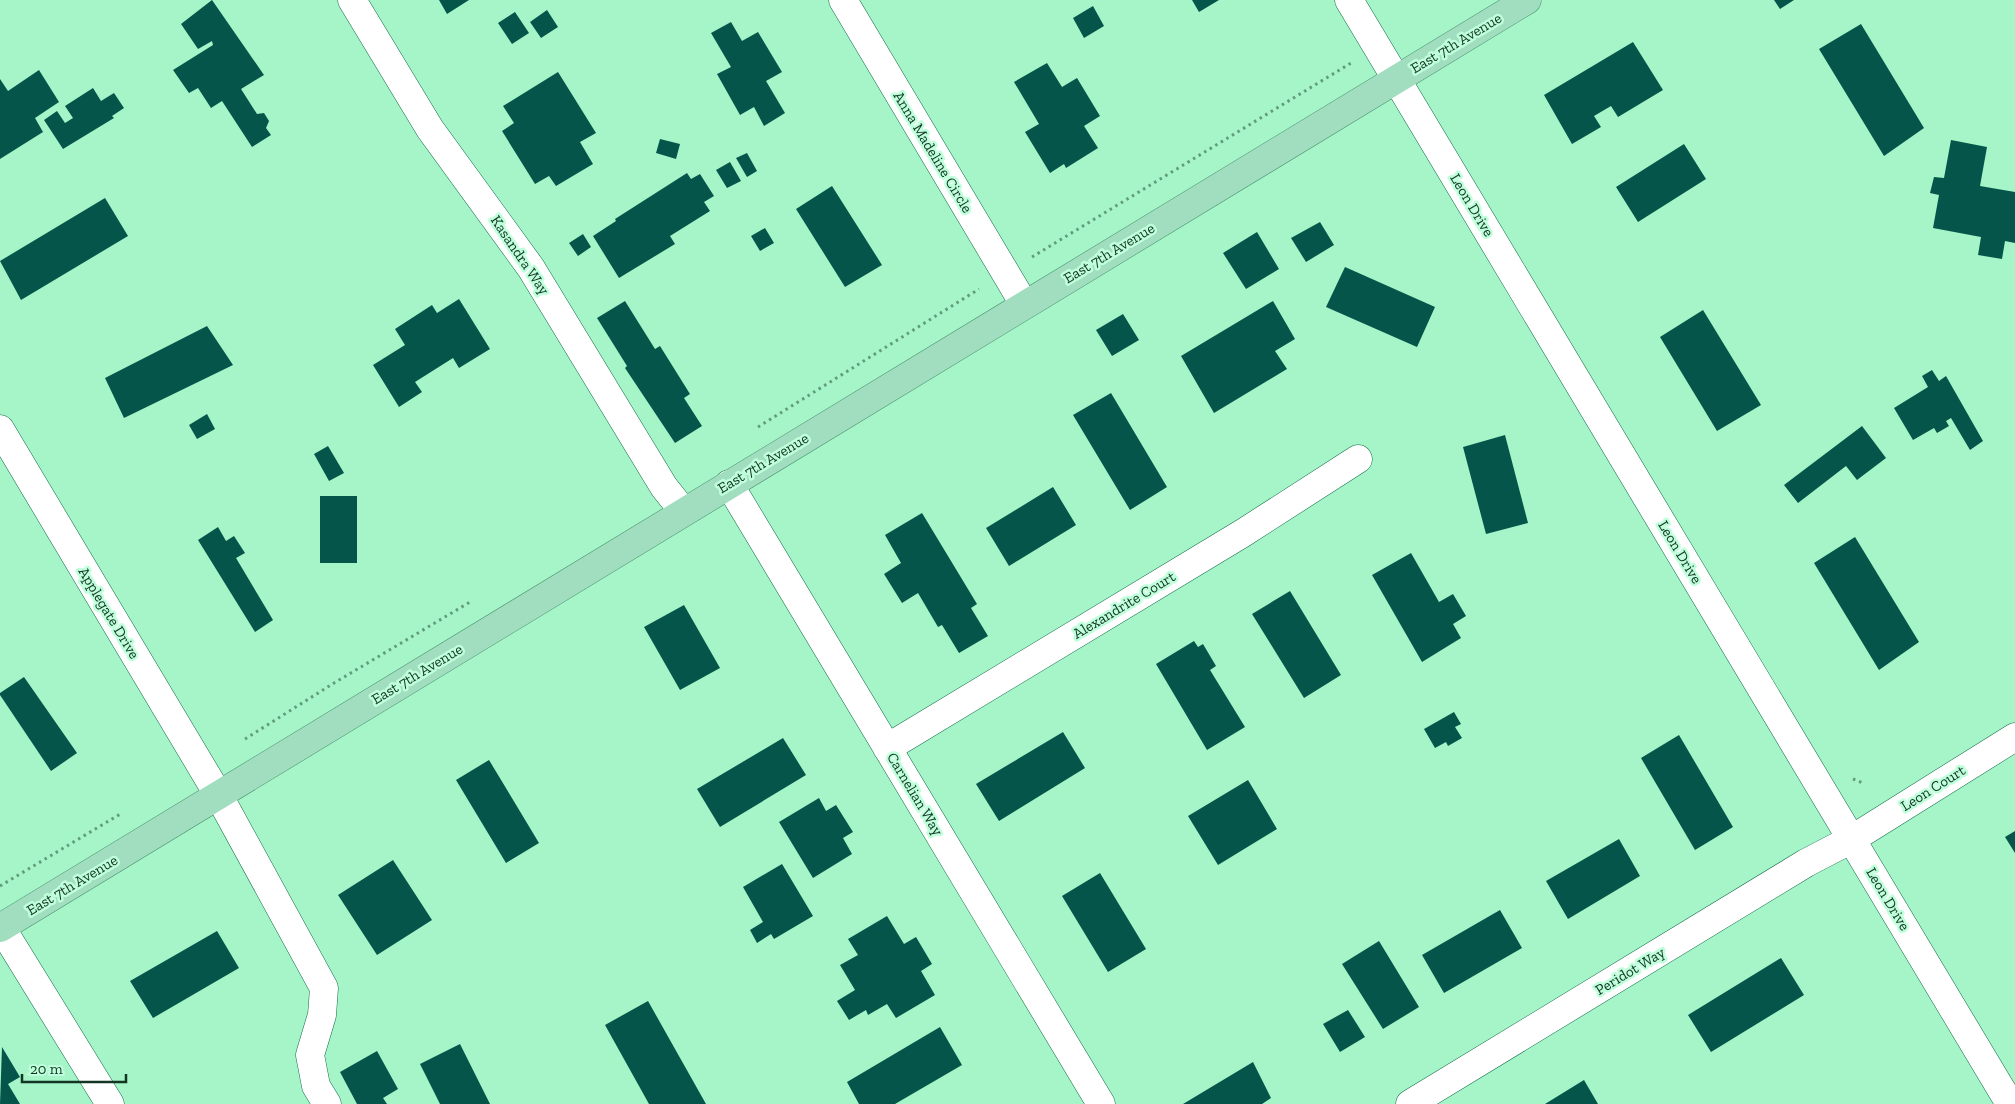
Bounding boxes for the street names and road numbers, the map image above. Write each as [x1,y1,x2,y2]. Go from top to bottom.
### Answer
street label: East 7th Avenue [1407,9,1505,77]
street label: Anna Madeline Circle [890,88,976,216]
street label: Leon Drive [1446,170,1498,240]
street label: Kasandra Way [487,212,553,298]
street label: East 7th Avenue [1060,219,1158,287]
street label: East 7th Avenue [714,429,812,497]
street label: Leon Drive [1654,517,1706,587]
street label: Applegate Drive [75,564,143,662]
street label: Alexandrite Court [1069,567,1179,643]
street label: East 7th Avenue [368,640,466,708]
street label: Carnelian Way [883,749,947,839]
street label: Leon Court [1897,761,1969,815]
street label: East 7th Avenue [23,851,121,919]
street label: Leon Drive [1862,864,1914,934]
street label: Peridot Way [1592,943,1668,999]

